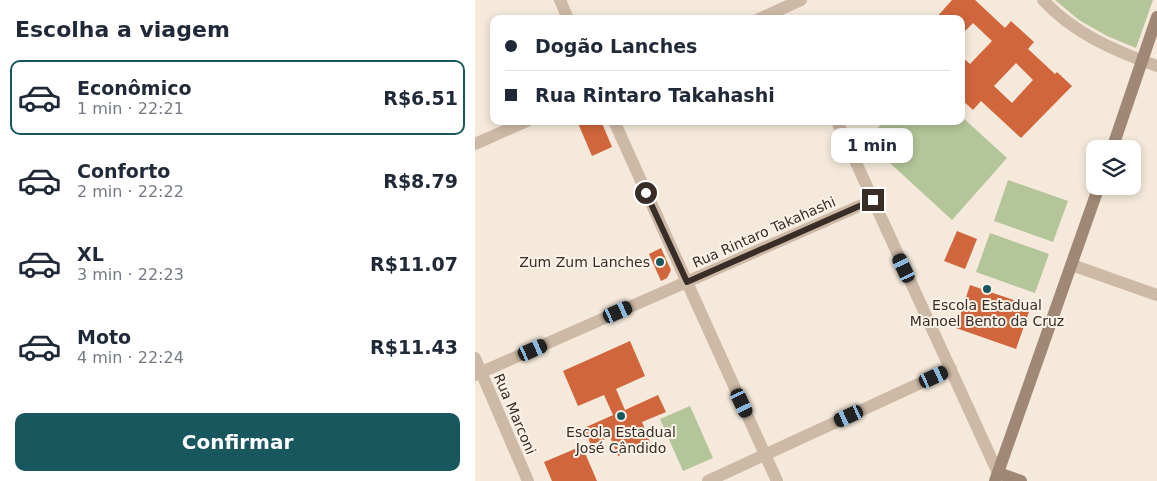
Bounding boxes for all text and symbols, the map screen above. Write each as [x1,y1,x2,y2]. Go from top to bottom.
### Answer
text: Escolha a viagem [15,17,230,42]
text: Dogão Lanches [535,35,697,57]
icon: car [17,75,62,120]
text: Econômico [77,77,192,99]
text: Rua Rintaro Takahashi [535,84,775,106]
text: R$6.51 [383,87,458,109]
text: 1 min · 22:21 [77,99,184,118]
callout: 1 min [832,128,914,162]
text: 1 min [847,136,897,155]
map controls [1086,140,1141,195]
button: layers [1086,140,1141,195]
icon: car [17,158,62,203]
text: Conforto [77,160,170,182]
text: R$8.79 [383,170,458,192]
text: 2 min · 22:22 [77,182,184,201]
route start [635,182,657,204]
route end [862,189,884,211]
street label: Rua Rintaro Takahashi [690,193,838,271]
icon: car [17,241,62,286]
text: XL [77,243,104,265]
car [890,251,917,285]
text: R$11.07 [370,253,458,275]
place label: Zum Zum Lanches [519,254,650,270]
marker: Zum Zum Lanches [654,256,666,268]
text: 3 min · 22:23 [77,265,184,284]
marker: Escola Estadual Manoel Bento da Cruz [981,283,993,295]
place label: Escola Estadual Manoel Bento da Cruz [910,297,1064,329]
car [601,299,634,325]
icon: car [17,324,62,369]
text: Moto [77,326,131,348]
text: R$11.43 [370,336,458,358]
car [516,337,549,363]
text: 4 min · 22:24 [77,348,184,367]
car [917,364,950,390]
street label: Rua Marconi [491,371,539,457]
car [728,386,755,420]
car [832,403,865,429]
marker: Escola Estadual José Cândido [615,410,627,422]
button: Confirmar [15,413,460,471]
place label: Escola Estadual José Cândido [566,424,676,456]

